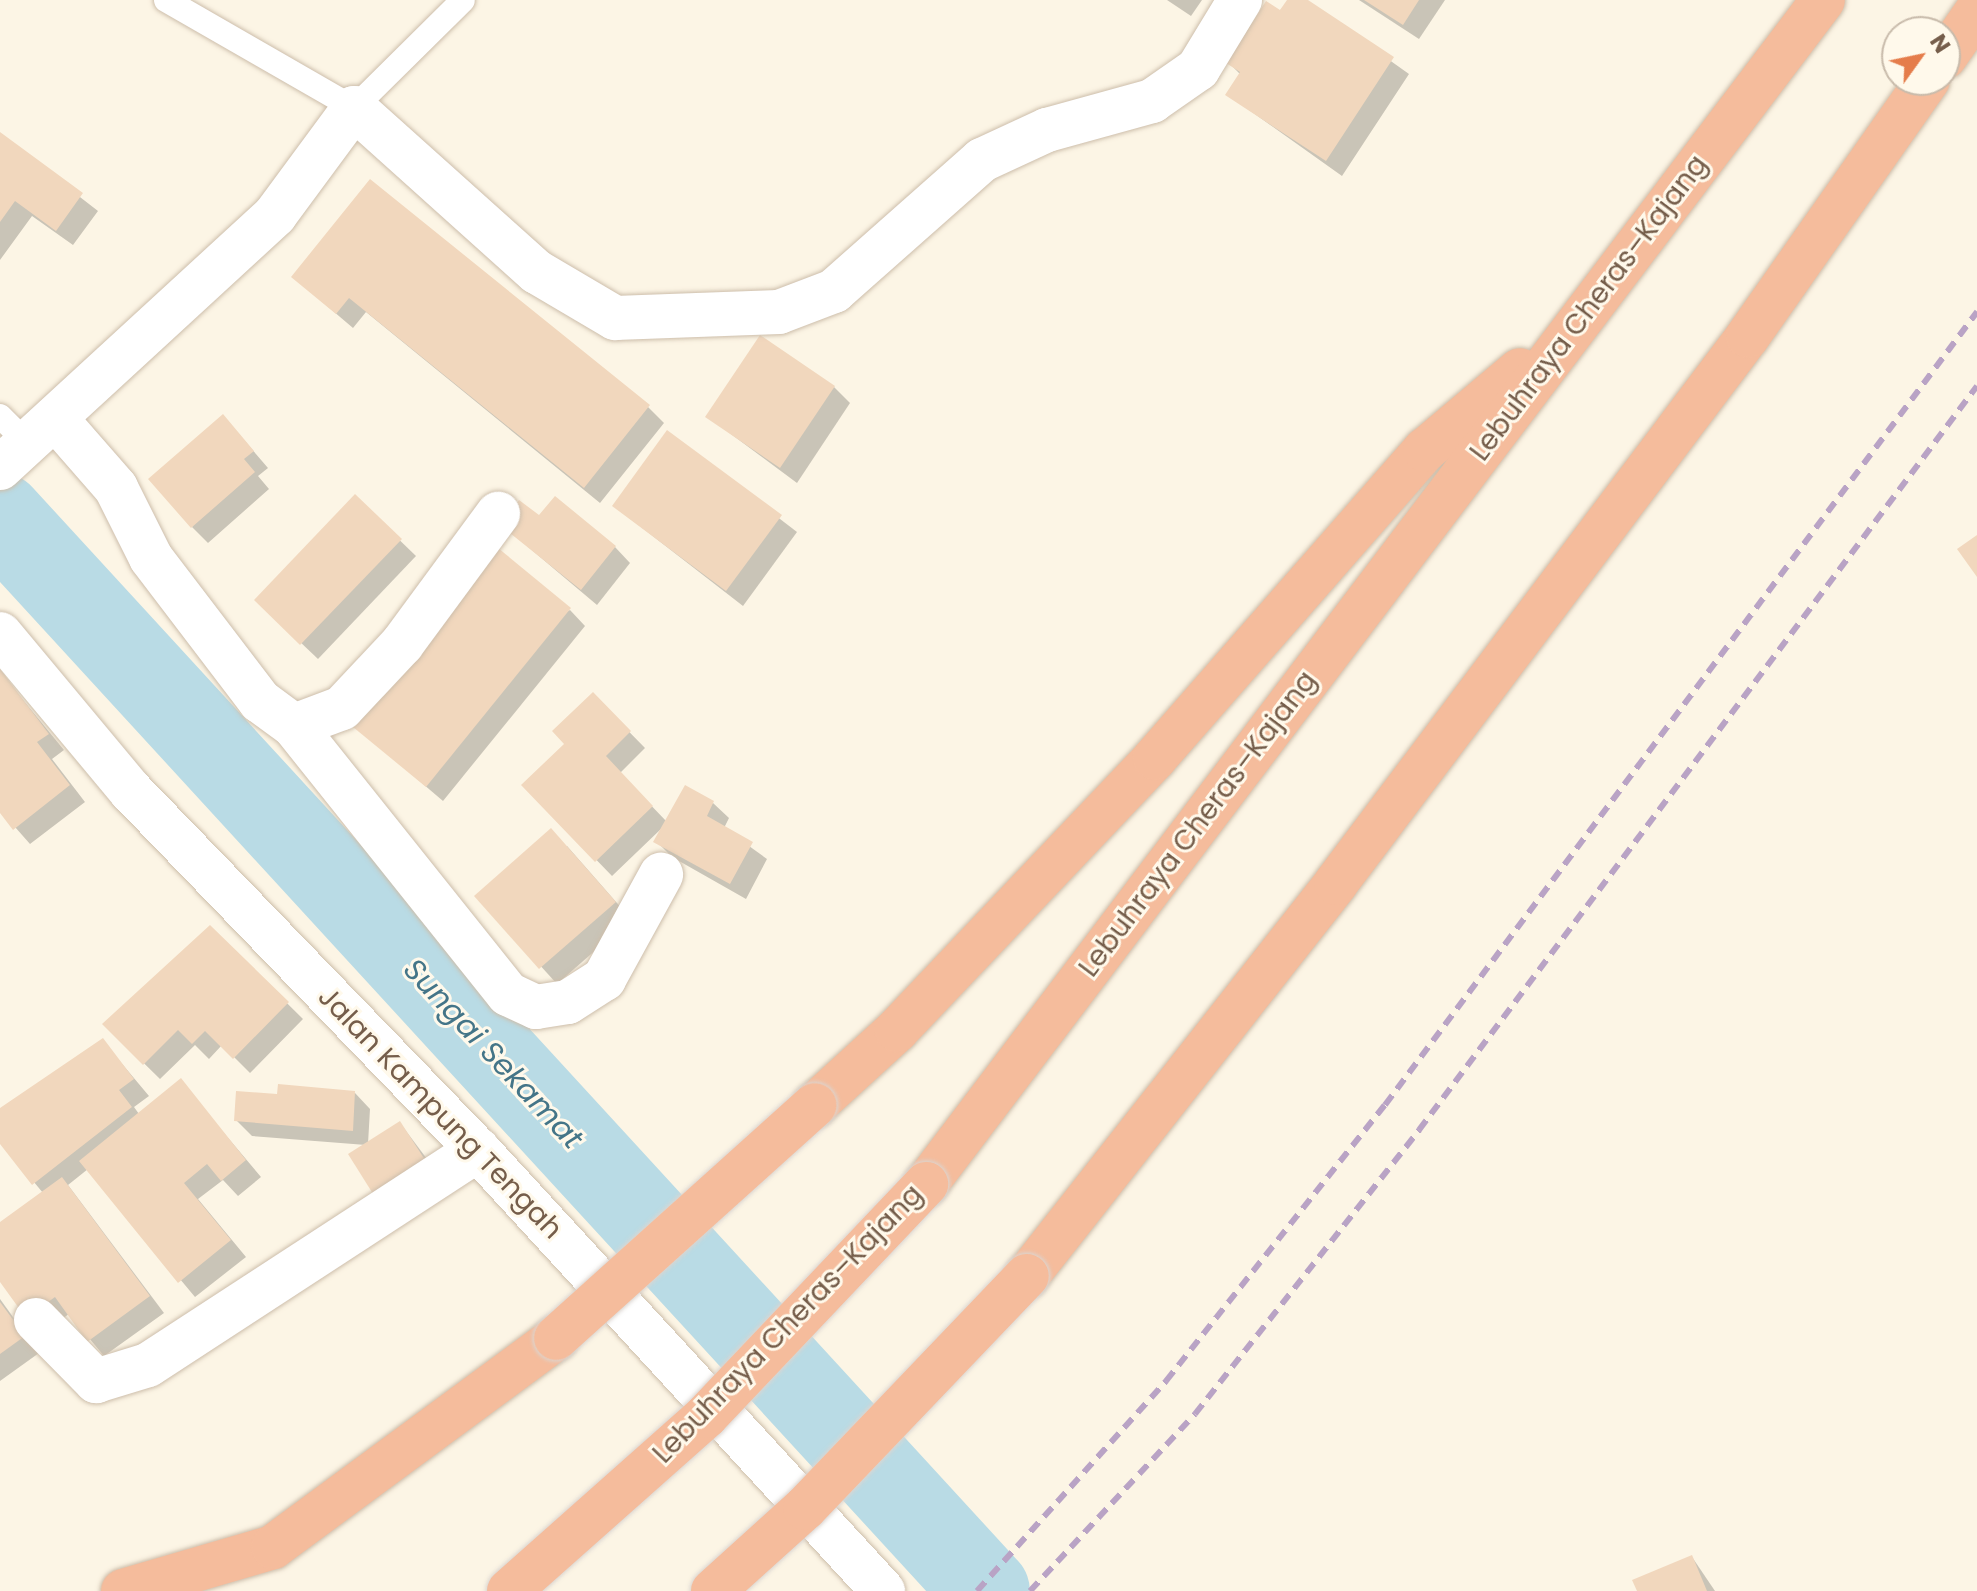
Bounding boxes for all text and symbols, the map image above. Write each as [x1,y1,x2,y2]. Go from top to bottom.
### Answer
north arrow [1881,16,1961,96]
text: N [1922,28,1957,59]
street label: Lebuhraya Cheras–Kajang [1463,149,1715,467]
street label: Lebuhraya Cheras–Kajang [1072,665,1324,983]
water label: Sungai Sekamat [396,952,590,1156]
street label: Jalan Kampung Tengah [311,980,569,1246]
street label: Lebuhraya Cheras–Kajang [646,1178,930,1470]

